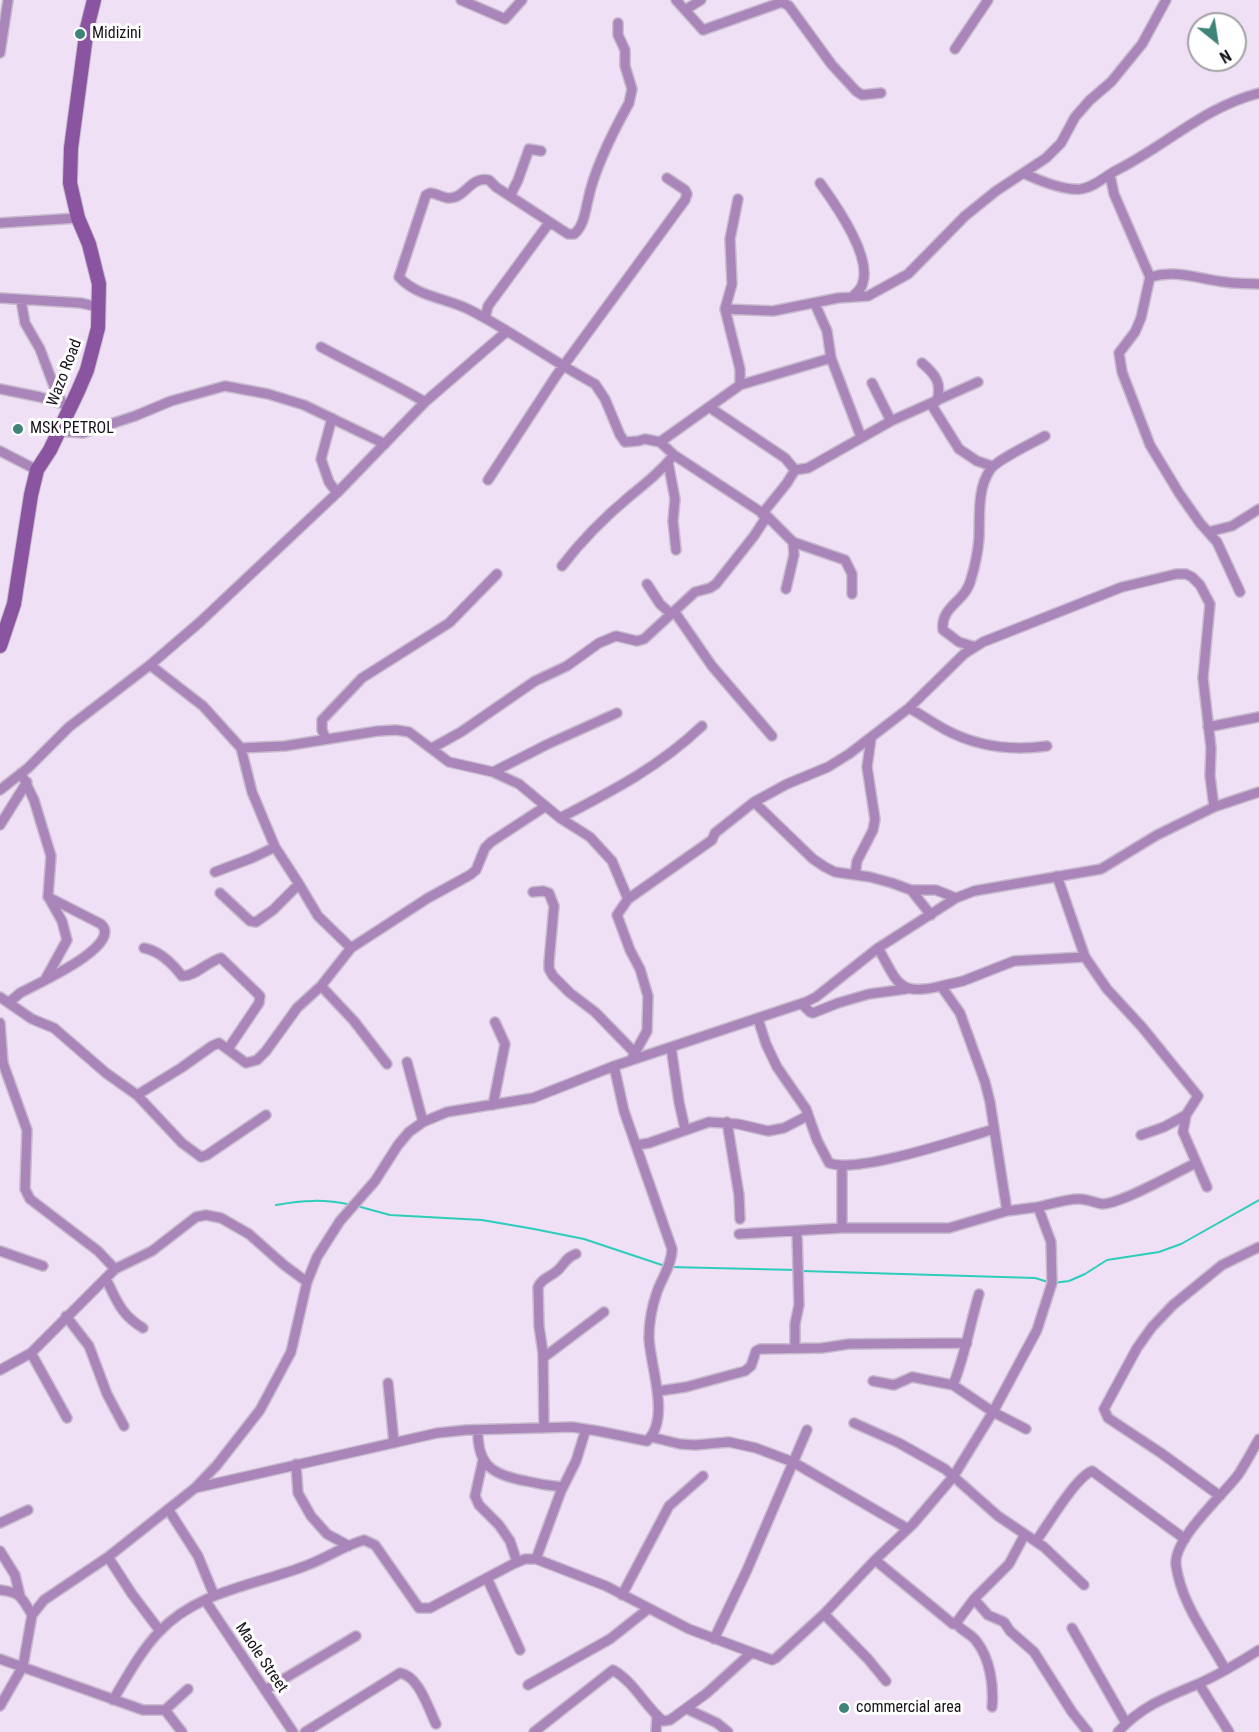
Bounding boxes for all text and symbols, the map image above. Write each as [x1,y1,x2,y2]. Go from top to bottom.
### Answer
north arrow [1187,12,1247,72]
place label: Midizini [92,24,141,44]
marker: Midizini [73,27,87,41]
text: N [1216,46,1234,67]
street label: Wazo Road [43,337,87,409]
place label: MSK PETROL [30,419,114,439]
marker: MSK PETROL [11,422,25,436]
street label: Maole Street [231,1619,291,1697]
place label: commercial area [856,1698,961,1718]
marker: commercial area [837,1701,851,1715]

